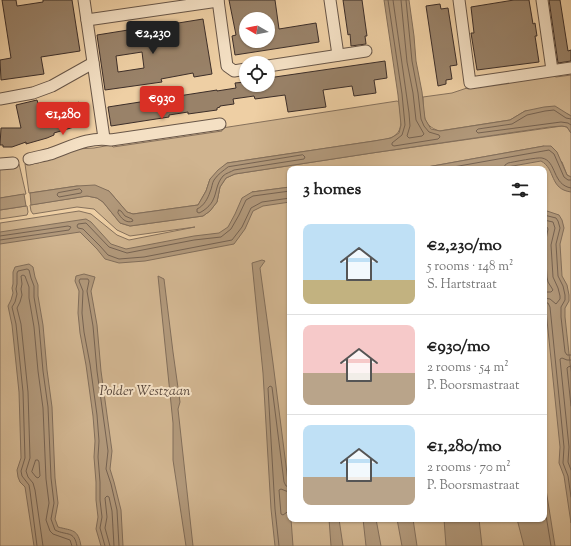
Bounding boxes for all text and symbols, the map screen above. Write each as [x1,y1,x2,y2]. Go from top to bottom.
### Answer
north arrow [239,12,275,48]
map controls [239,12,275,92]
pin: €2,230 [120,21,186,55]
text: €2,230 [135,25,171,43]
button: locate [239,56,275,92]
pin: €930 [138,86,186,120]
text: €930 [149,90,175,108]
pin: €1,280 [30,102,96,136]
text: €1,280 [45,106,81,124]
text: 3 homes [303,178,361,202]
icon: filters [509,179,531,201]
text: €2,230/mo [427,234,502,258]
icon: home [335,240,383,288]
text: 5 rooms · 148 m² [427,258,513,276]
text: S. Hartstraat [427,276,497,294]
text: €930/mo [427,335,490,359]
icon: home [335,341,383,389]
text: 2 rooms · 54 m² [427,359,509,377]
text: P. Boorsmastraat [427,377,519,395]
park label: Polder Westzaan [100,382,191,402]
text: €1,280/mo [427,435,502,459]
icon: home [335,441,383,489]
text: 2 rooms · 70 m² [427,459,511,477]
text: P. Boorsmastraat [427,477,519,495]

